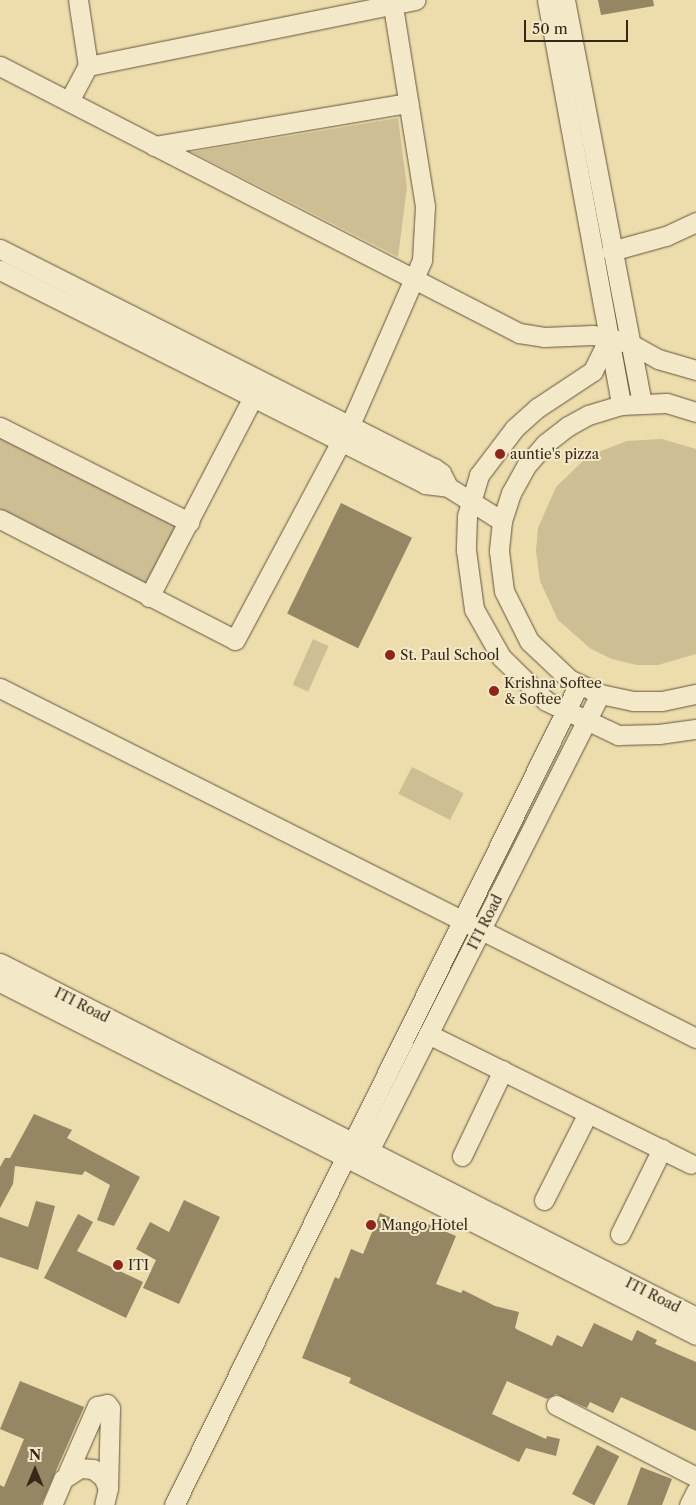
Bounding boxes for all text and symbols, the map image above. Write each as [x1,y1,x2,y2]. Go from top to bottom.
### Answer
scale bar [526,10,630,42]
text: 50 m [532,19,568,38]
place label: auntie's pizza [510,446,599,462]
marker: auntie's pizza [494,448,506,460]
place label: St. Paul School [400,647,499,663]
marker: St. Paul School [384,649,396,661]
place label: Krishna Softee & Softee [504,675,602,708]
marker: Krishna Softee & Softee [488,685,500,697]
street label: ITI Road [464,892,506,952]
street label: ITI Road [52,984,112,1026]
place label: Mango Hotel [381,1217,468,1233]
marker: Mango Hotel [365,1219,377,1231]
place label: ITI [128,1257,149,1273]
marker: ITI [112,1259,124,1271]
street label: ITI Road [623,1274,683,1316]
north arrow [10,1445,60,1495]
text: N [29,1446,41,1464]

